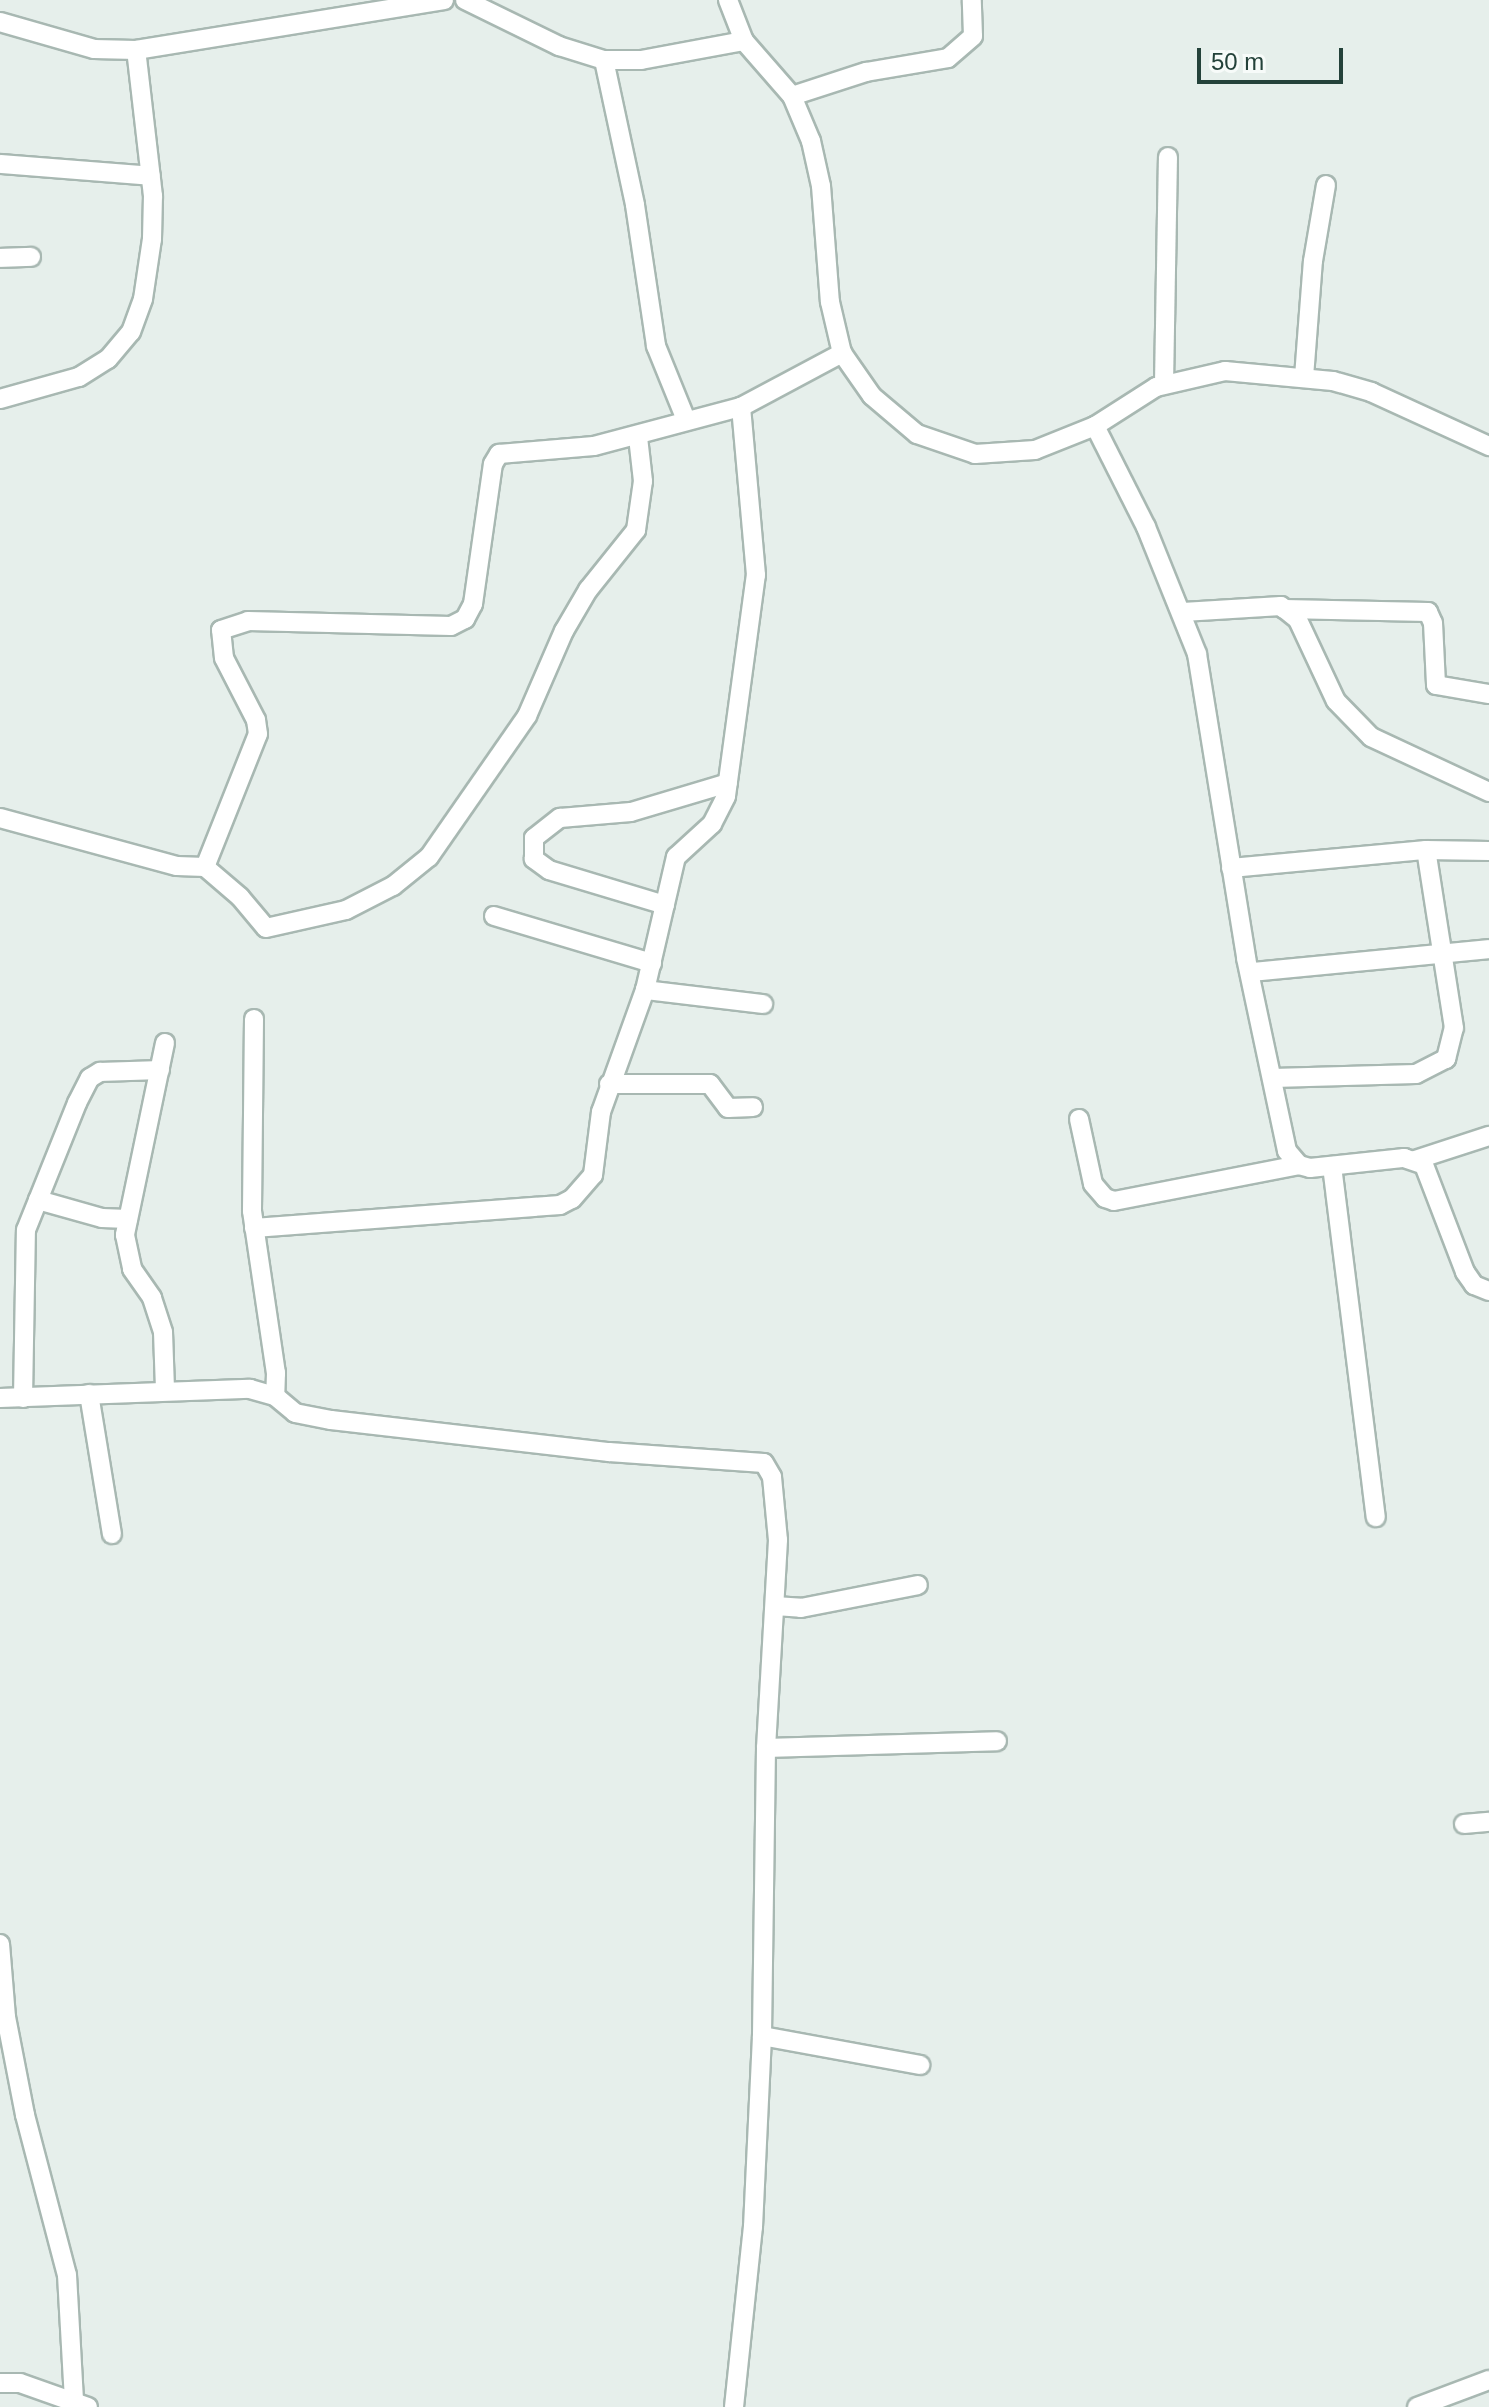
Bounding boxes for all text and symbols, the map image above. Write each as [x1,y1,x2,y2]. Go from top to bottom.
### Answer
scale bar [1201,32,1347,82]
text: 50 m [1211,48,1264,75]

